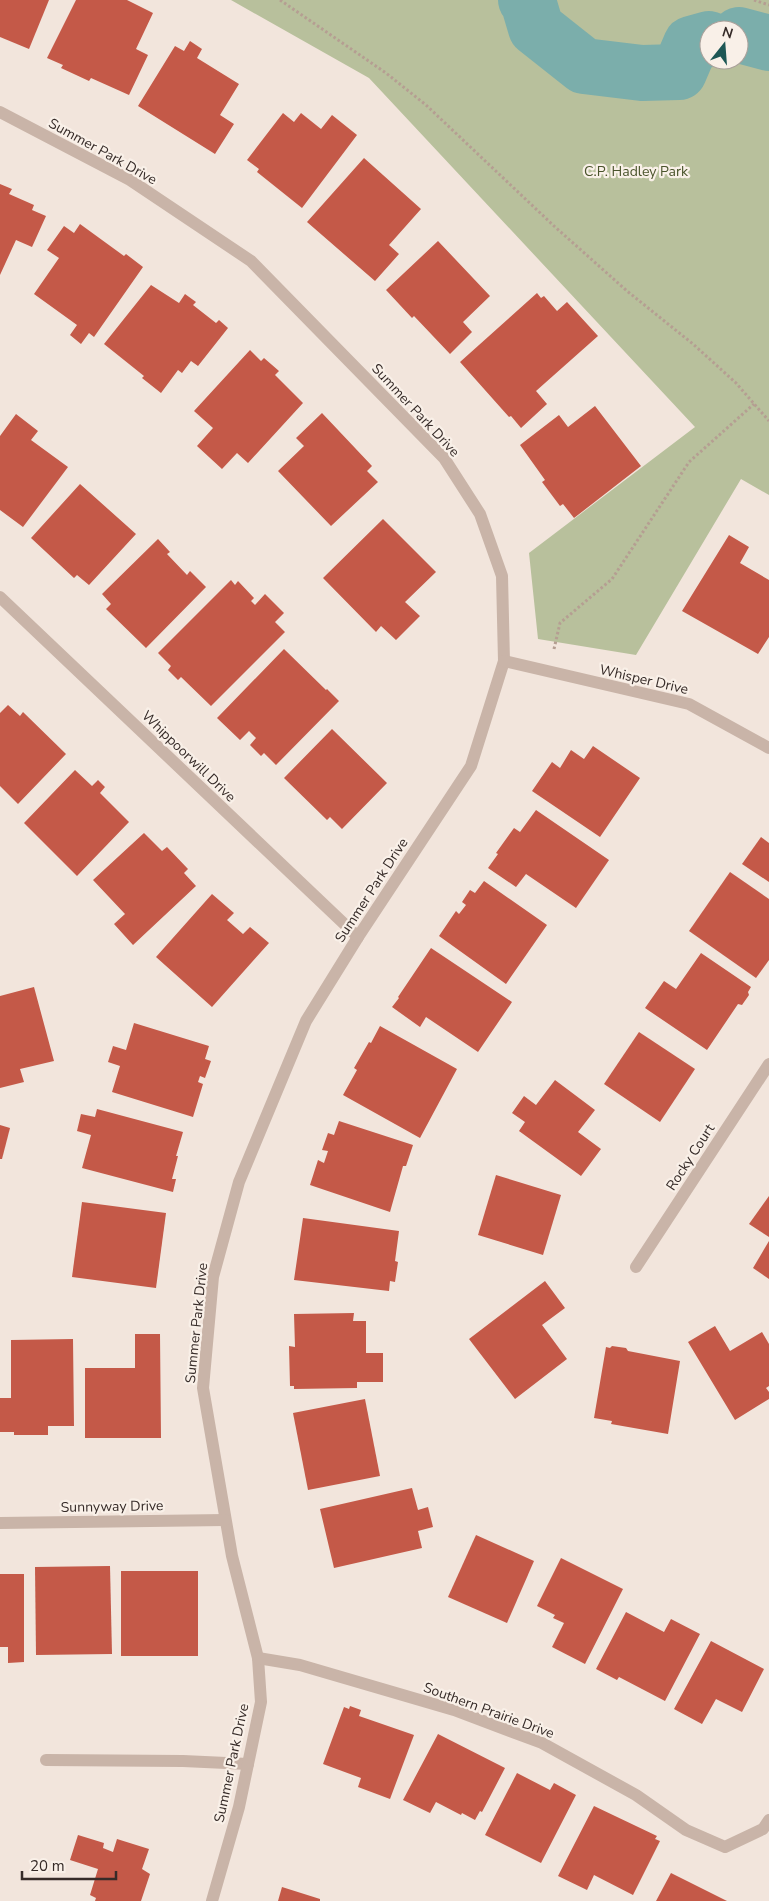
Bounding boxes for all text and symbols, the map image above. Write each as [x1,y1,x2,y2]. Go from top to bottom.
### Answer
north arrow [699,20,749,70]
text: N [720,22,735,44]
street label: Summer Park Drive [45,114,160,189]
park label: C.P. Hadley Park [584,162,689,181]
street label: Summer Park Drive [367,360,464,461]
street label: Whisper Drive [598,660,690,699]
street label: Whippoorwill Drive [137,706,240,806]
street label: Summer Park Drive [330,834,412,946]
street label: Rocky Court [662,1120,719,1194]
street label: Summer Park Drive [181,1262,212,1384]
street label: Sunnyway Drive [60,1496,164,1517]
street label: Southern Prairie Drive [421,1678,557,1743]
street label: Summer Park Drive [210,1702,253,1824]
scale bar [22,1848,116,1880]
text: 20 m [30,1856,65,1876]

